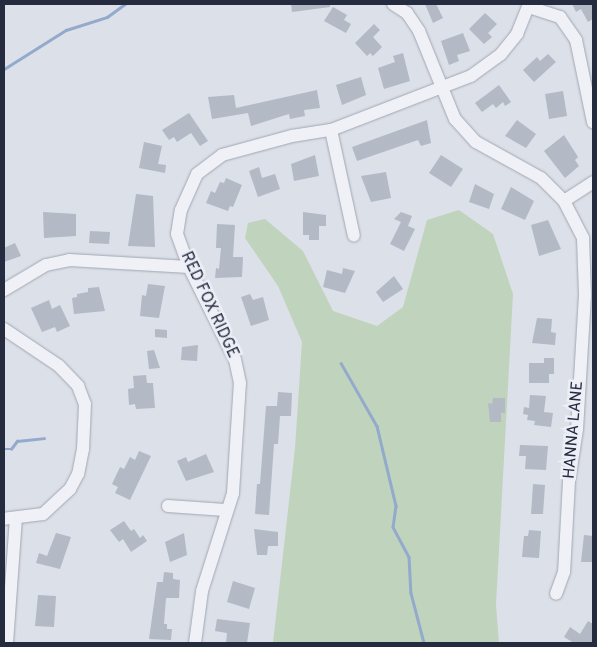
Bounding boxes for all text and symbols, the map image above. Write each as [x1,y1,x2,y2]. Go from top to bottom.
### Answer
street label: RED FOX RIDGE [176,249,242,361]
street label: HANNA LANE [560,380,588,480]

